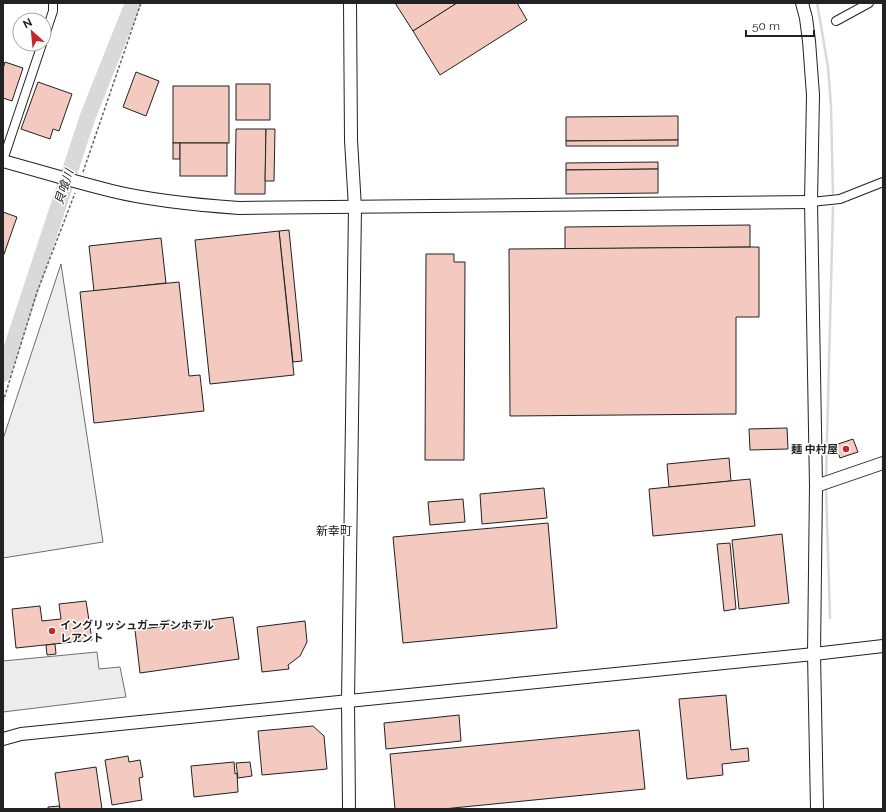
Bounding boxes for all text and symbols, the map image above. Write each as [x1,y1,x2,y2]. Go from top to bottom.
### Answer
north arrow [12,12,52,52]
scale bar [746,12,814,38]
text: N [21,16,34,31]
text: 50 m [752,19,780,33]
water label: 貝喰川 [52,166,77,206]
place label: 麺 中村屋 [790,443,838,456]
marker: 麺 中村屋 [841,444,851,454]
district label: 新幸町 [316,524,352,538]
place label: イングリッシュガーデンホテル レアント [60,619,214,645]
marker: イングリッシュガーデンホテル レアント [47,626,57,636]

